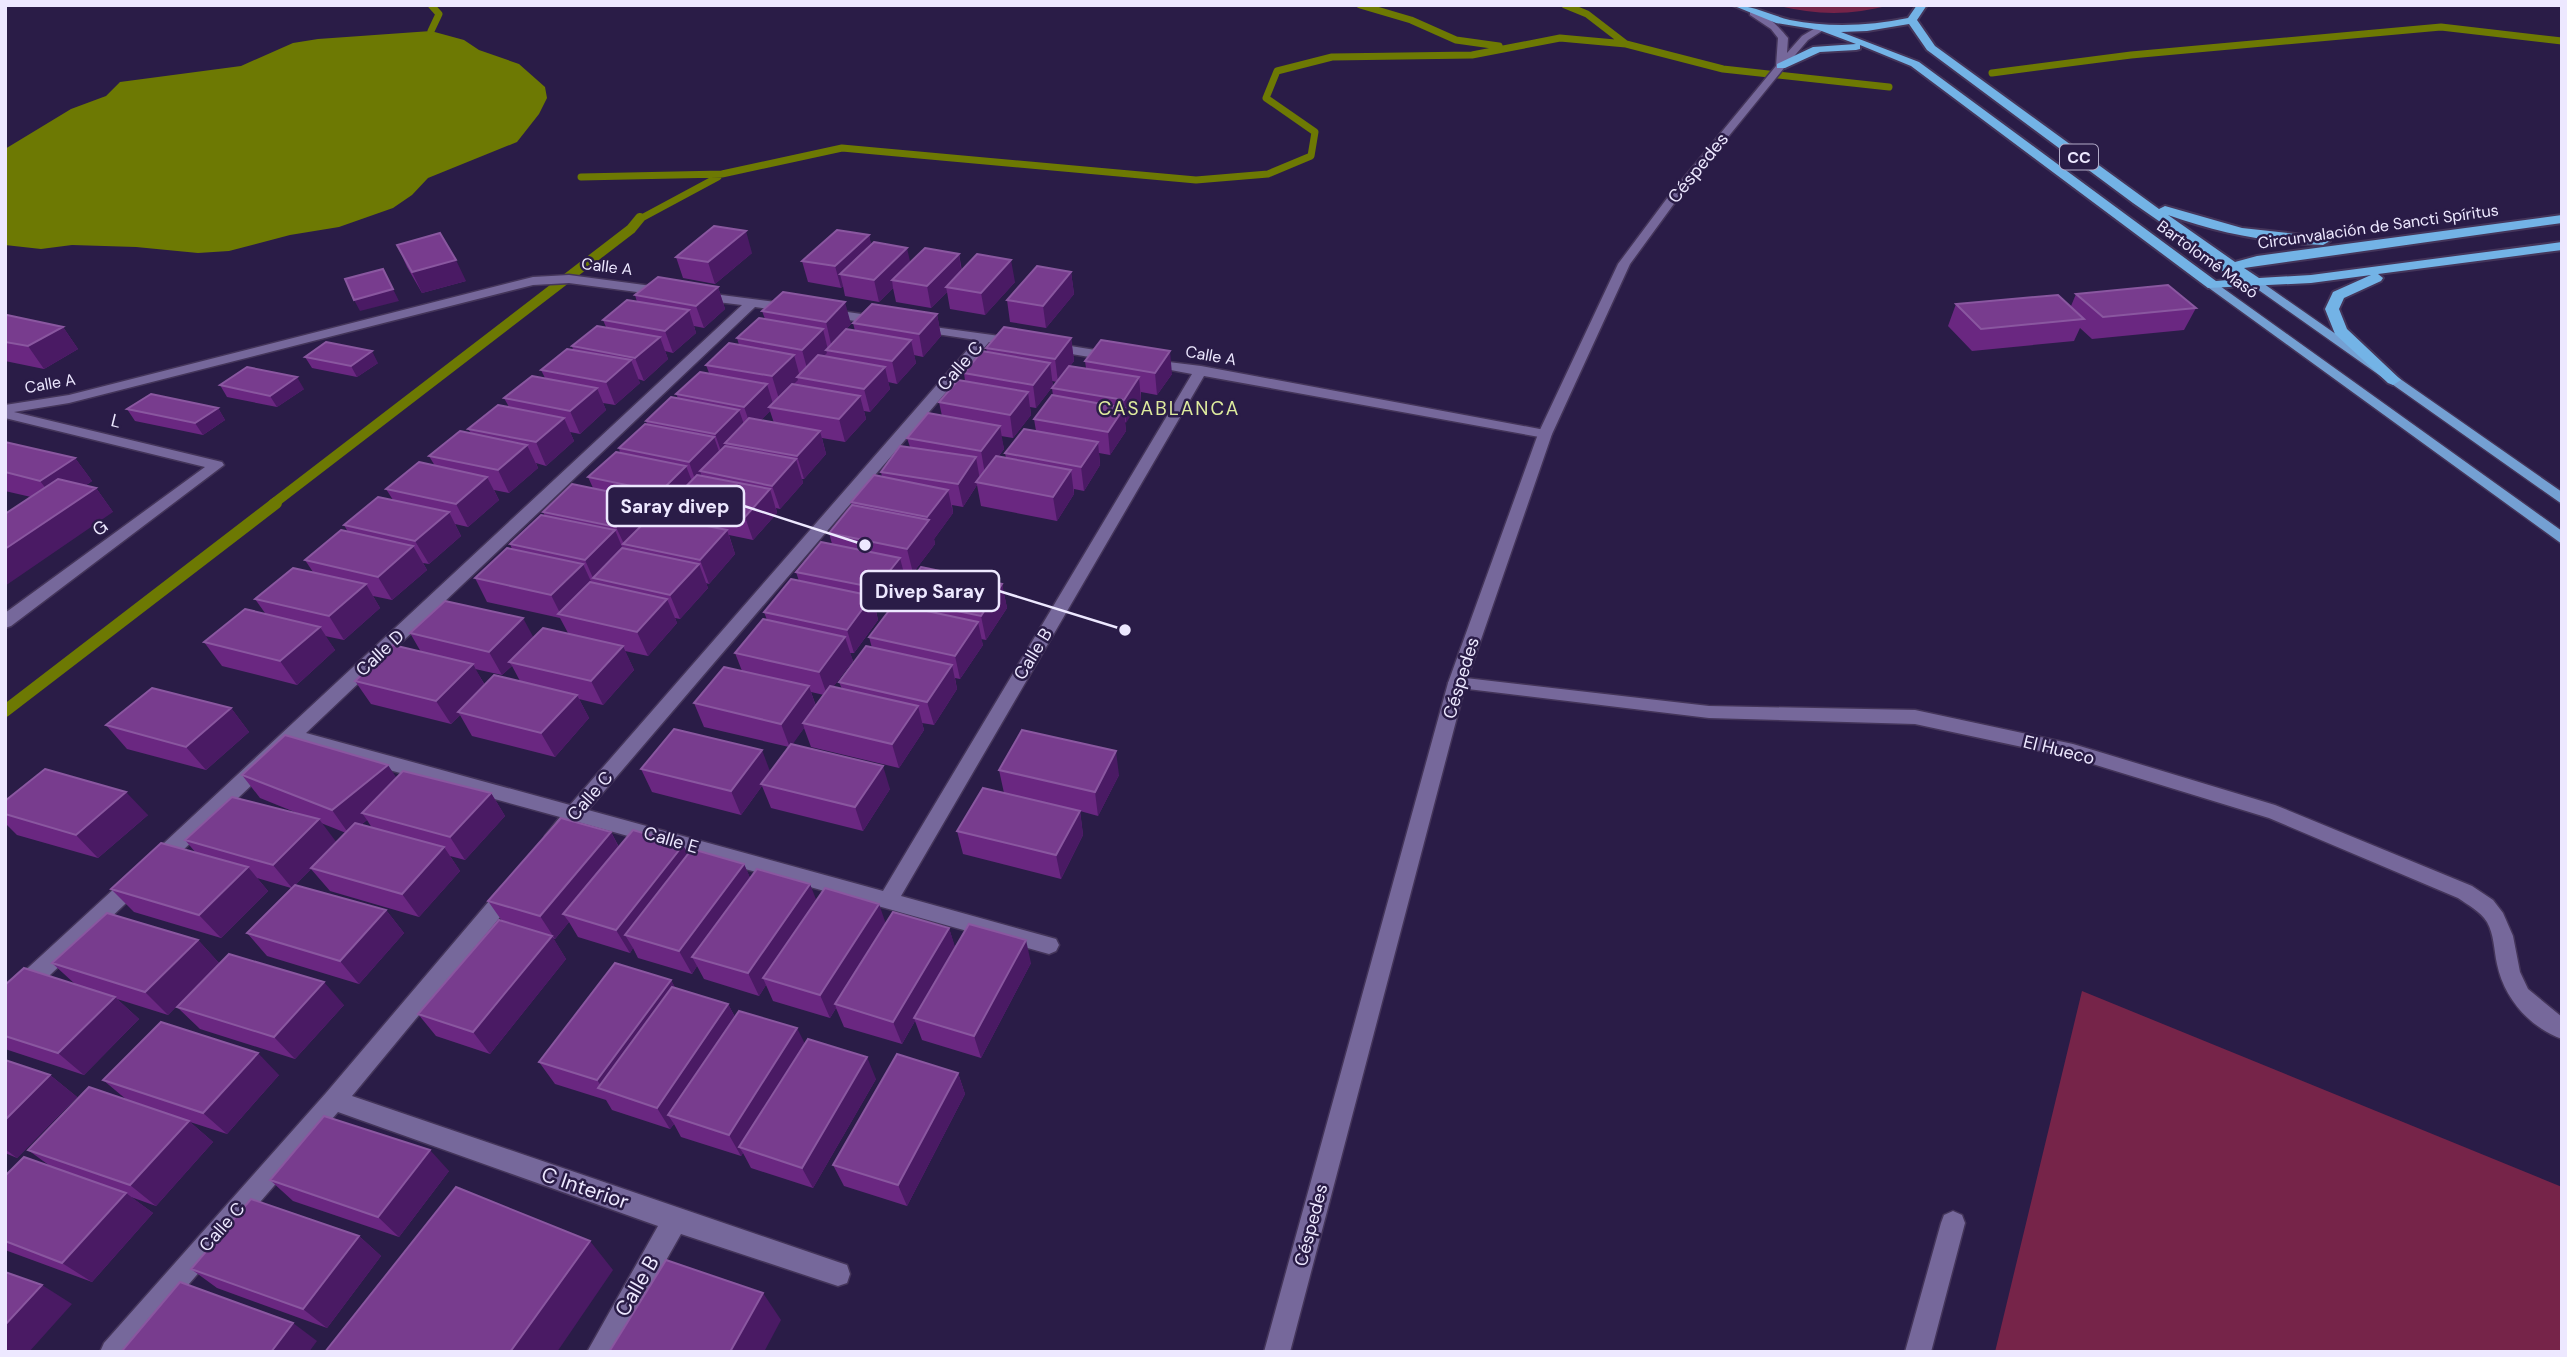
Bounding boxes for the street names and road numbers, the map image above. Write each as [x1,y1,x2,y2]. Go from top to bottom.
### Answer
street label: Céspedes [1662,128,1734,208]
road number: CC [2060,144,2098,169]
street label: Circunvalación de Sancti Spíritus [2256,199,2500,254]
street label: Bartolomé Masó [2153,216,2262,303]
street label: Calle A [580,253,634,280]
street label: Calle C [932,336,988,396]
street label: Calle A [1184,341,1238,370]
street label: Calle A [23,369,78,398]
street label: L [108,408,124,434]
street label: G [87,514,113,542]
street label: Calle B [1008,623,1058,684]
street label: Calle D [351,624,409,682]
street label: Céspedes [1437,634,1485,722]
street label: El Hueco [2021,730,2097,770]
street label: Calle C [562,766,618,826]
street label: Calle E [641,821,701,859]
street label: C Interior [538,1160,633,1216]
street label: Céspedes [1289,1181,1333,1269]
street label: Calle C [194,1197,250,1257]
street label: Calle B [608,1250,666,1322]

